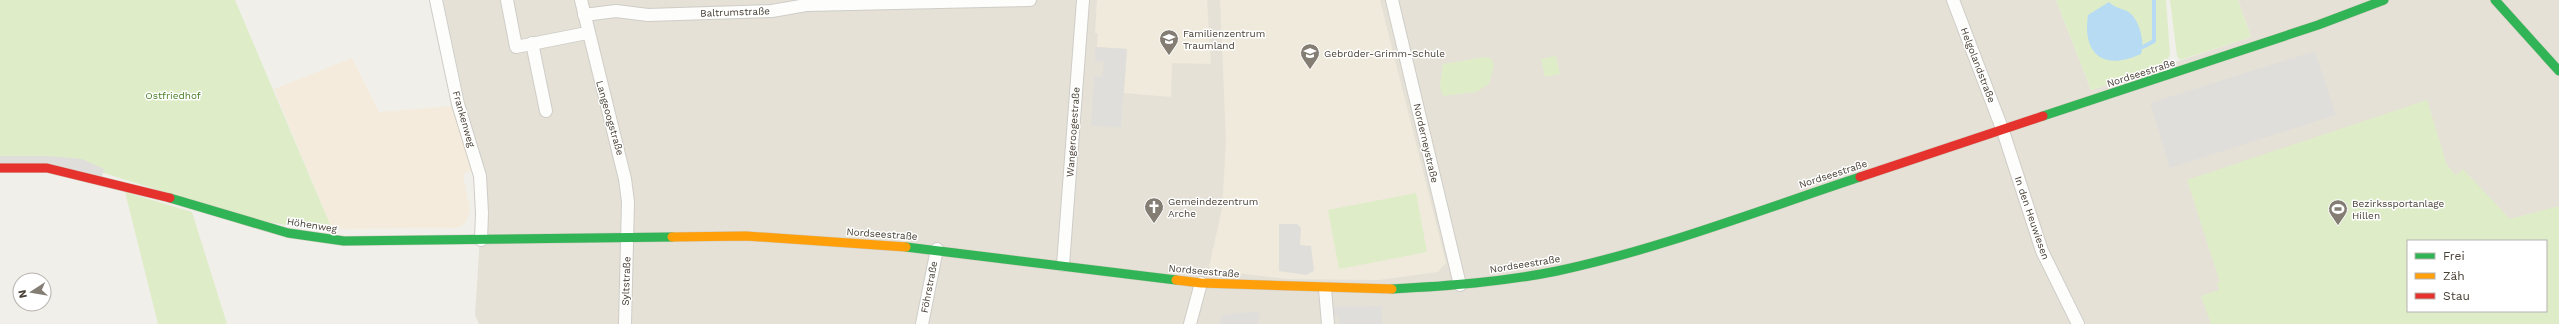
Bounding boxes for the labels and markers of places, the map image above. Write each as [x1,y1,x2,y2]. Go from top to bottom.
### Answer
school or university icon: Familienzentrum Traumland [1158,28,1180,56]
place label: Familienzentrum Traumland [1183,28,1265,51]
school or university icon: Gebrüder-Grimm-Schule [1299,42,1321,70]
place label: Gebrüder-Grimm-Schule [1324,48,1445,59]
church icon: Gemeindezentrum Arche [1143,196,1165,224]
place label: Gemeindezentrum Arche [1168,196,1258,219]
sports icon: Bezirkssportanlage Hillen [2327,198,2349,226]
place label: Bezirkssportanlage Hillen [2352,198,2445,221]

